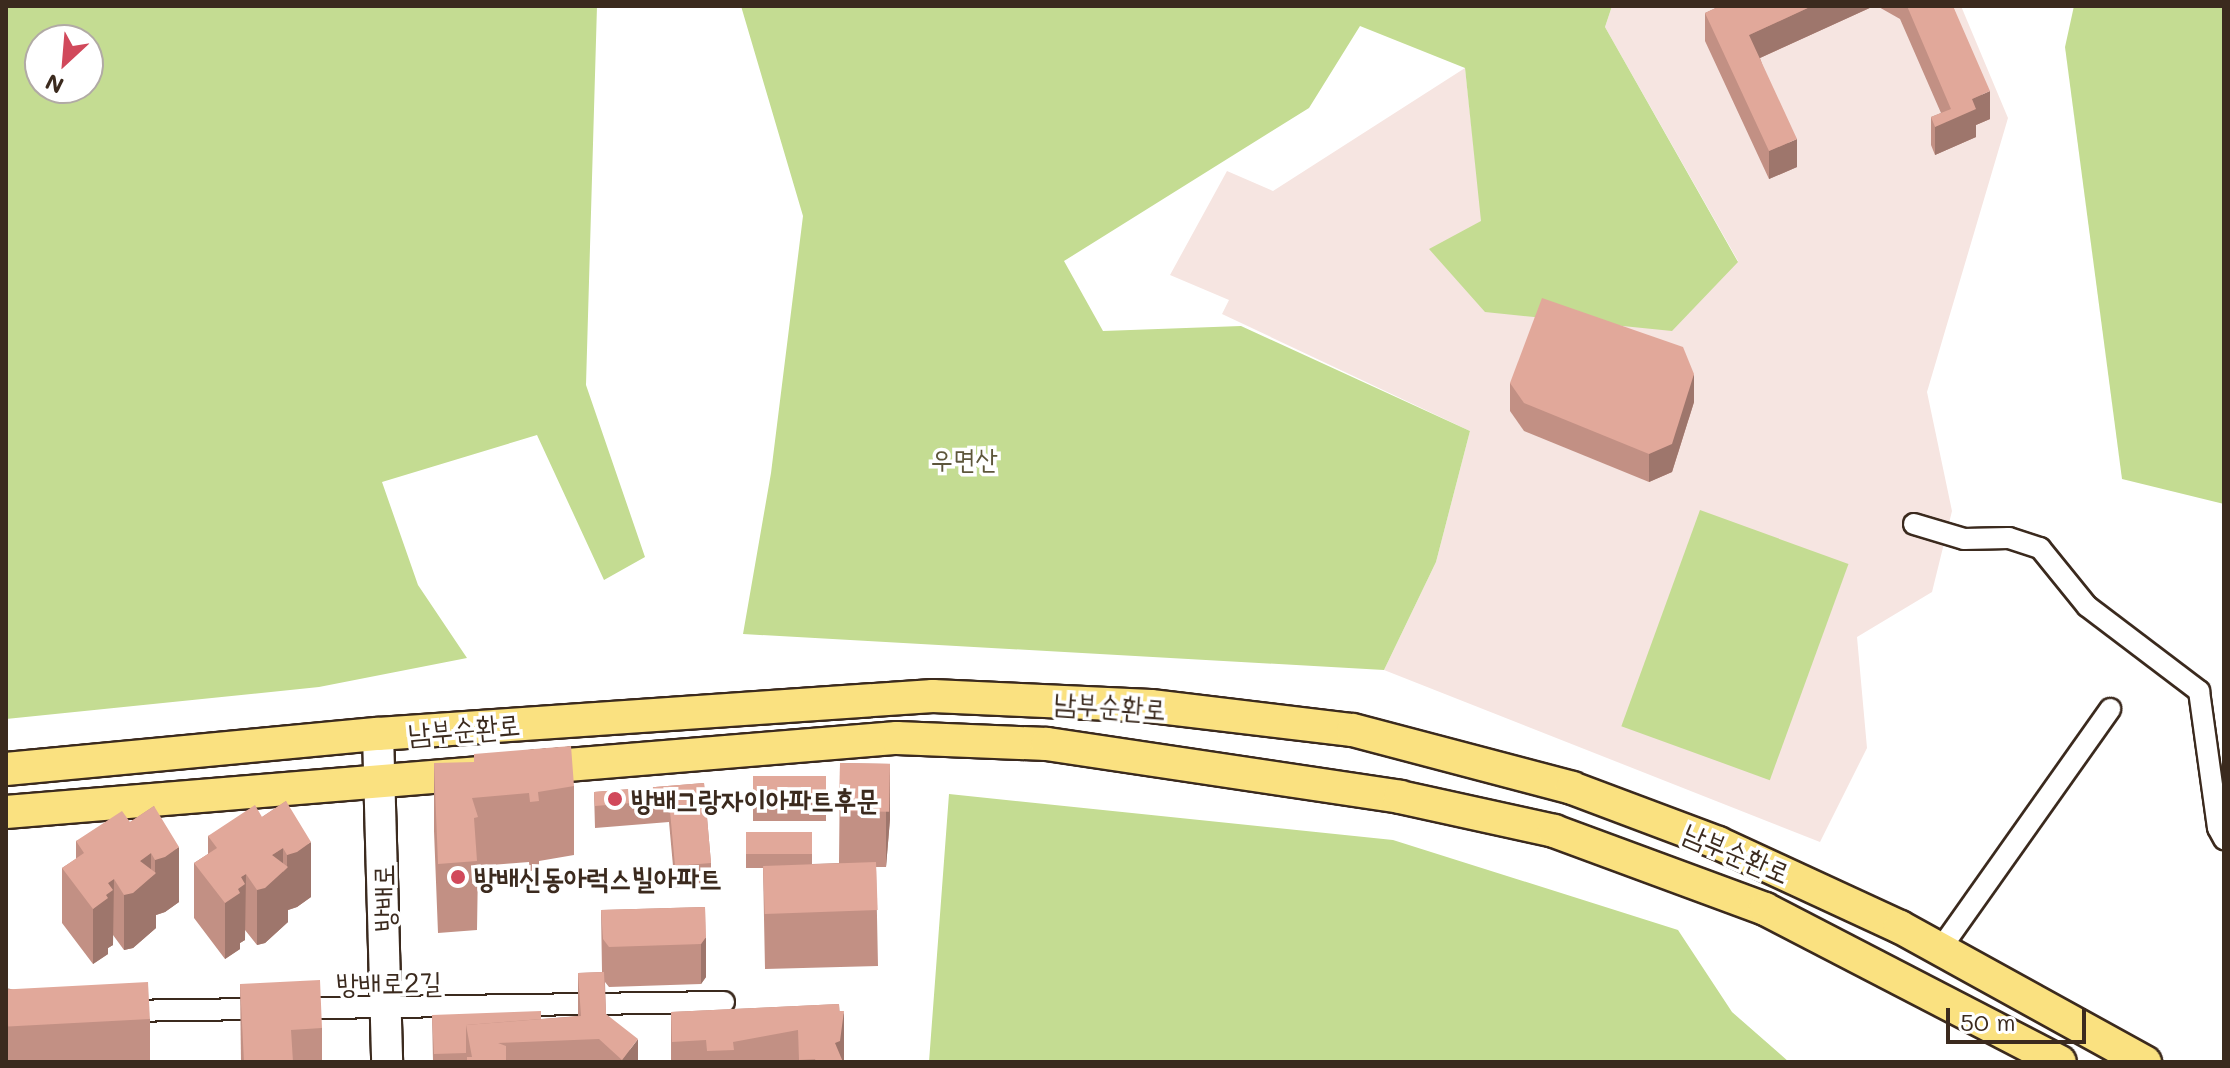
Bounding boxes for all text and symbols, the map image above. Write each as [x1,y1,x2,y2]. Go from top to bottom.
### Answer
north arrow [24,24,104,104]
text: N [40,68,68,101]
park label: 우면산 [930,441,998,475]
street label: 남부순환로 [1053,684,1167,726]
street label: 남부순환로 [406,706,522,750]
place label: 방배그랑자이아파트후문 [631,782,879,816]
marker: 방배그랑자이아파트후문 [606,790,624,808]
street label: 남부순환로 [1679,815,1795,889]
place label: 방배신동아럭스빌아파트 [474,860,722,894]
street label: 방배로 [366,864,400,932]
marker: 방배신동아럭스빌아파트 [449,868,467,886]
street label: 방배로2길 [336,964,442,1000]
scale bar [1950,992,2090,1042]
text: 50 m [1960,1006,2016,1037]

